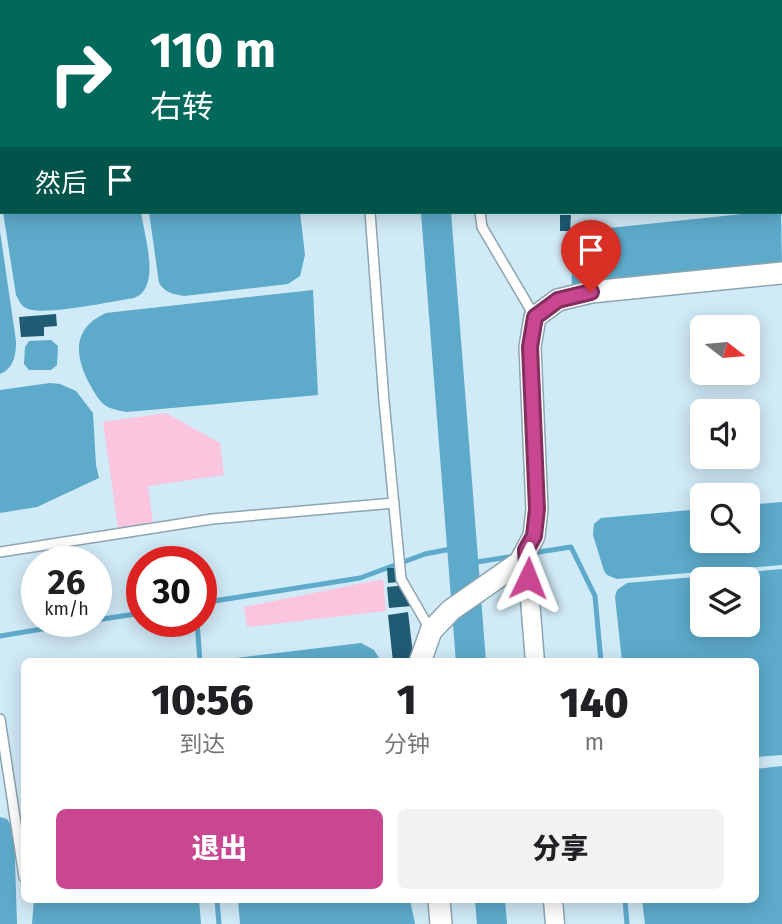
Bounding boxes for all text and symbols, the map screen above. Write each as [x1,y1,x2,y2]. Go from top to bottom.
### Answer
text: 110 m [150,21,276,80]
icon: right [35,28,126,119]
text: 右转 [150,88,214,126]
icon: arrive [101,161,139,199]
text: 然后 [35,168,87,199]
pin [561,220,621,292]
icon: arrive [572,231,610,269]
north arrow [690,315,760,385]
map controls [690,315,760,637]
button: sound [690,399,760,469]
button: search [690,483,760,553]
position arrow [491,541,565,615]
speed limit sign: 30 [126,546,217,637]
text: 26 [48,561,85,603]
button: layers [690,567,760,637]
text: km/h [44,598,89,620]
text: 10:56 [151,675,253,725]
text: 1 [397,675,417,725]
text: 140 [560,678,629,728]
text: m [584,728,604,756]
text: 到达 [179,730,225,758]
text: 分钟 [384,730,430,758]
button: 退出 [56,809,383,889]
button: 分享 [397,809,724,889]

